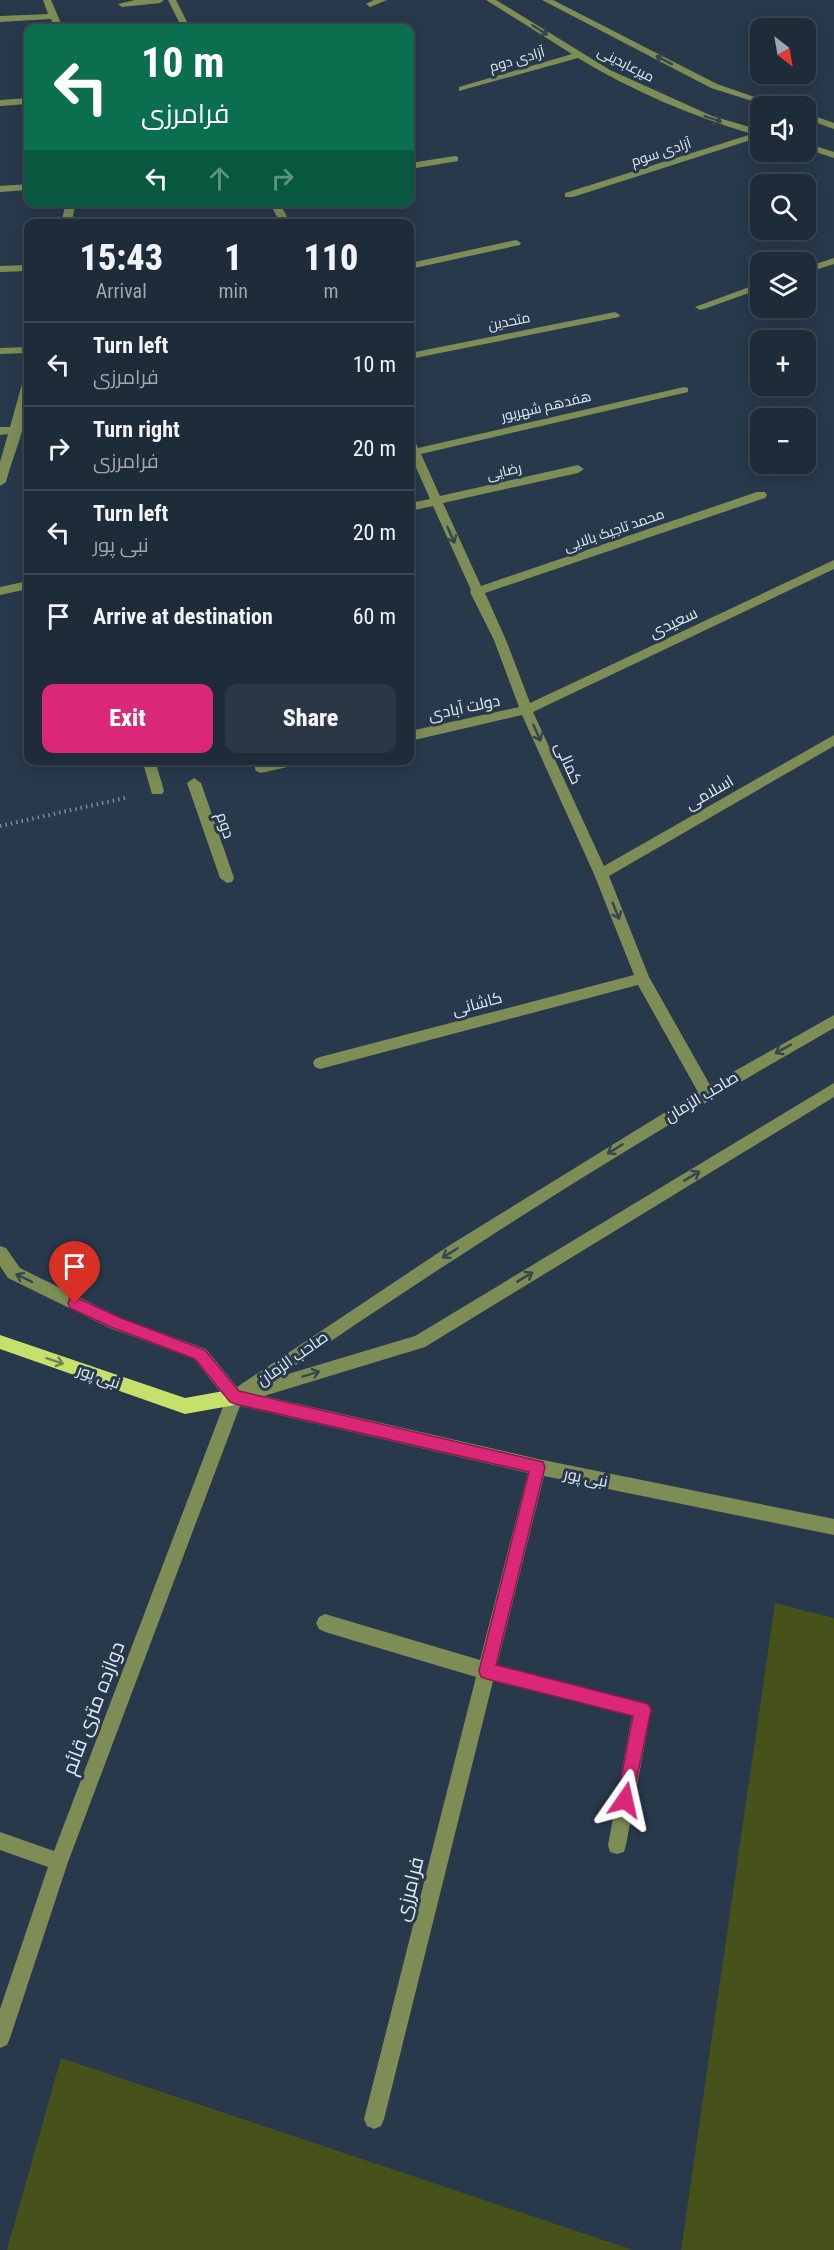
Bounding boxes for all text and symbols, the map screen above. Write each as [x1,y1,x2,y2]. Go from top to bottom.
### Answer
north arrow [750,18,816,84]
map controls [750,18,816,474]
one-way arrow [531,24,548,36]
text: 10 m [141,38,224,87]
street label: آزادی دوم [487,43,547,76]
street label: میرعابدینی [595,43,657,85]
icon: left [42,48,120,126]
one-way arrow [655,54,673,66]
button: sound [750,96,816,162]
text: فرامرزی [141,98,229,130]
one-way arrow [703,114,722,125]
street label: آزادی سوم [629,135,694,171]
icon: left [140,162,173,195]
icon: ahead [203,162,236,195]
icon: right [266,162,299,195]
button: search [750,174,816,240]
text: 15:43 [80,237,163,279]
text: 1 [224,237,242,279]
text: 110 [303,237,358,279]
button: layers [750,252,816,318]
text: Arrival [96,279,147,303]
text: min [219,279,248,303]
text: m [323,279,338,303]
street label: متحدین [487,309,531,333]
button: + [750,330,816,396]
text: Turn left [93,333,168,358]
icon: left [42,348,75,381]
text: 10 m [353,352,396,377]
text: فرامرزی [93,365,159,389]
street label: هفدهم شهریور [499,388,593,426]
button: − [750,408,816,474]
text: Turn right [93,417,180,442]
icon: right [42,432,75,465]
text: 20 m [353,436,396,461]
text: فرامرزی [93,449,159,473]
street label: رضایی [485,459,523,483]
text: Turn left [93,501,168,526]
street label: محمد تاجیک بالایی [562,505,666,555]
icon: left [42,516,75,549]
text: 20 m [353,520,396,545]
one-way arrow [446,525,457,543]
text: نبی پور [93,533,149,557]
icon: arrive [42,600,75,633]
street label: سعیدی [646,603,701,643]
text: Arrive at destination [93,604,273,629]
text: 60 m [353,604,396,629]
button: Exit [42,684,213,753]
button: Share [225,684,396,753]
street label: دولت آبادی [426,691,502,725]
one-way arrow [531,723,543,741]
street label: کمالی [550,739,586,788]
street label: اسلامی [682,771,737,815]
street label: دوم [210,810,239,841]
one-way arrow [611,901,622,920]
street label: کاشانی [450,988,505,1020]
one-way arrow [775,1043,792,1055]
street label: صاحب الزمان [661,1067,742,1127]
one-way arrow [608,1143,624,1155]
one-way arrow [683,1169,700,1181]
pin [49,1241,100,1303]
one-way arrow [442,1247,459,1259]
icon: arrive [58,1250,91,1283]
one-way arrow [516,1270,533,1282]
one-way arrow [15,1272,33,1283]
street label: صاحب الزمان [253,1327,332,1391]
one-way arrow [45,1357,64,1368]
street label: نبی پور [73,1360,123,1395]
one-way arrow [301,1368,320,1379]
street label: نبی پور [561,1464,610,1493]
street label: دوازده متری قائم [57,1638,131,1779]
position arrow [593,1768,657,1832]
street label: فرامرزی [389,1854,430,1924]

